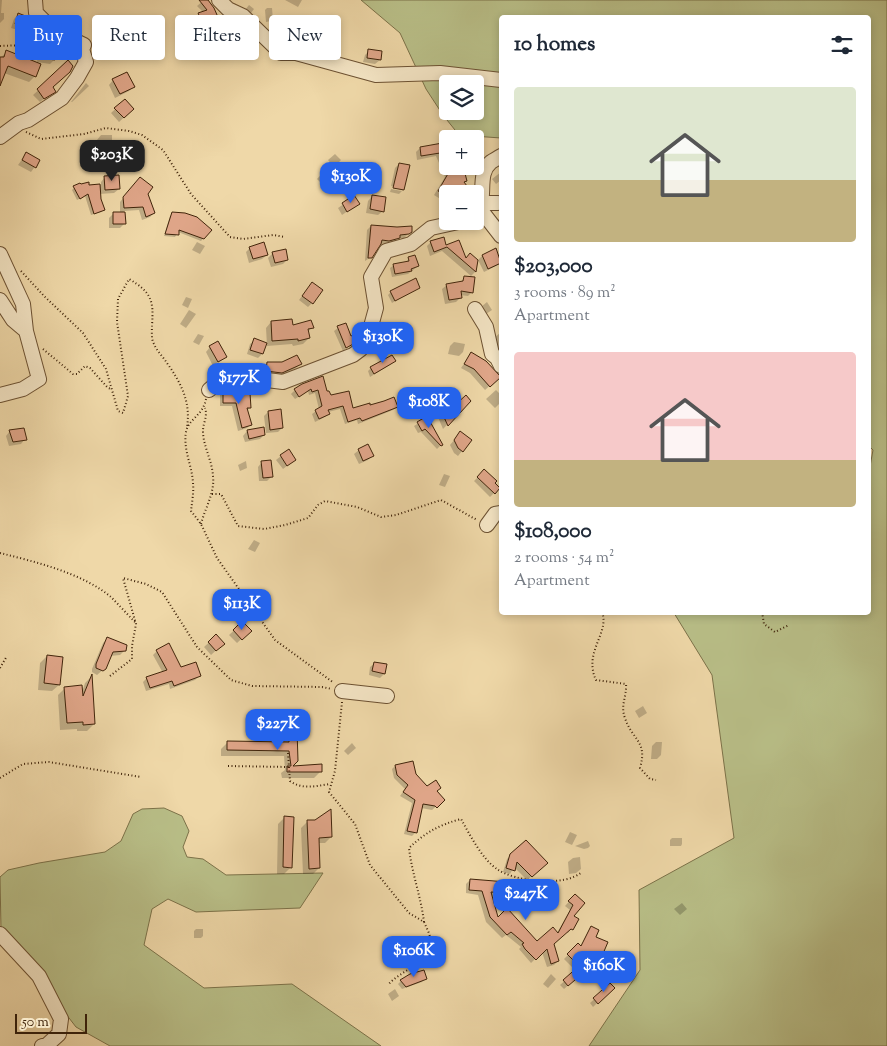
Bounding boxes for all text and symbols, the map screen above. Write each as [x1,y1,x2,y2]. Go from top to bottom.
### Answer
chip: Buy [15,15,82,60]
chip: Rent [92,15,165,60]
chip: Filters [175,15,259,60]
chip: New [269,15,341,60]
text: 10 homes [514,30,595,60]
icon: filters [828,31,856,59]
map controls [439,75,484,230]
button: layers [439,75,484,120]
icon: home [640,120,730,210]
button: + [439,130,484,175]
pin: $203K [77,140,147,182]
text: $203K [91,144,133,167]
pin: $130K [316,162,386,204]
text: $130K [331,166,371,189]
button: − [439,185,484,230]
text: $203,000 [514,252,593,282]
text: 3 rooms · 89 m² [514,282,616,305]
text: Apartment [514,305,590,328]
pin: $130K [348,322,418,364]
text: $130K [363,326,403,349]
pin: $177K [204,362,274,405]
text: $177K [218,367,260,390]
icon: home [640,385,730,475]
pin: $108K [394,386,464,429]
text: $108K [408,391,450,414]
text: $108,000 [514,517,592,547]
text: 2 rooms · 54 m² [514,547,614,570]
text: Apartment [514,570,590,593]
pin: $113K [207,588,277,631]
text: $113K [223,593,261,616]
pin: $227K [243,708,313,751]
text: $227K [256,713,300,736]
pin: $247K [491,878,561,921]
text: $247K [504,883,548,906]
pin: $106K [379,936,449,978]
text: $106K [393,940,435,963]
pin: $160K [569,950,639,993]
text: $160K [583,955,625,978]
scale bar [15,1011,88,1034]
text: 50 m [22,1013,49,1033]

